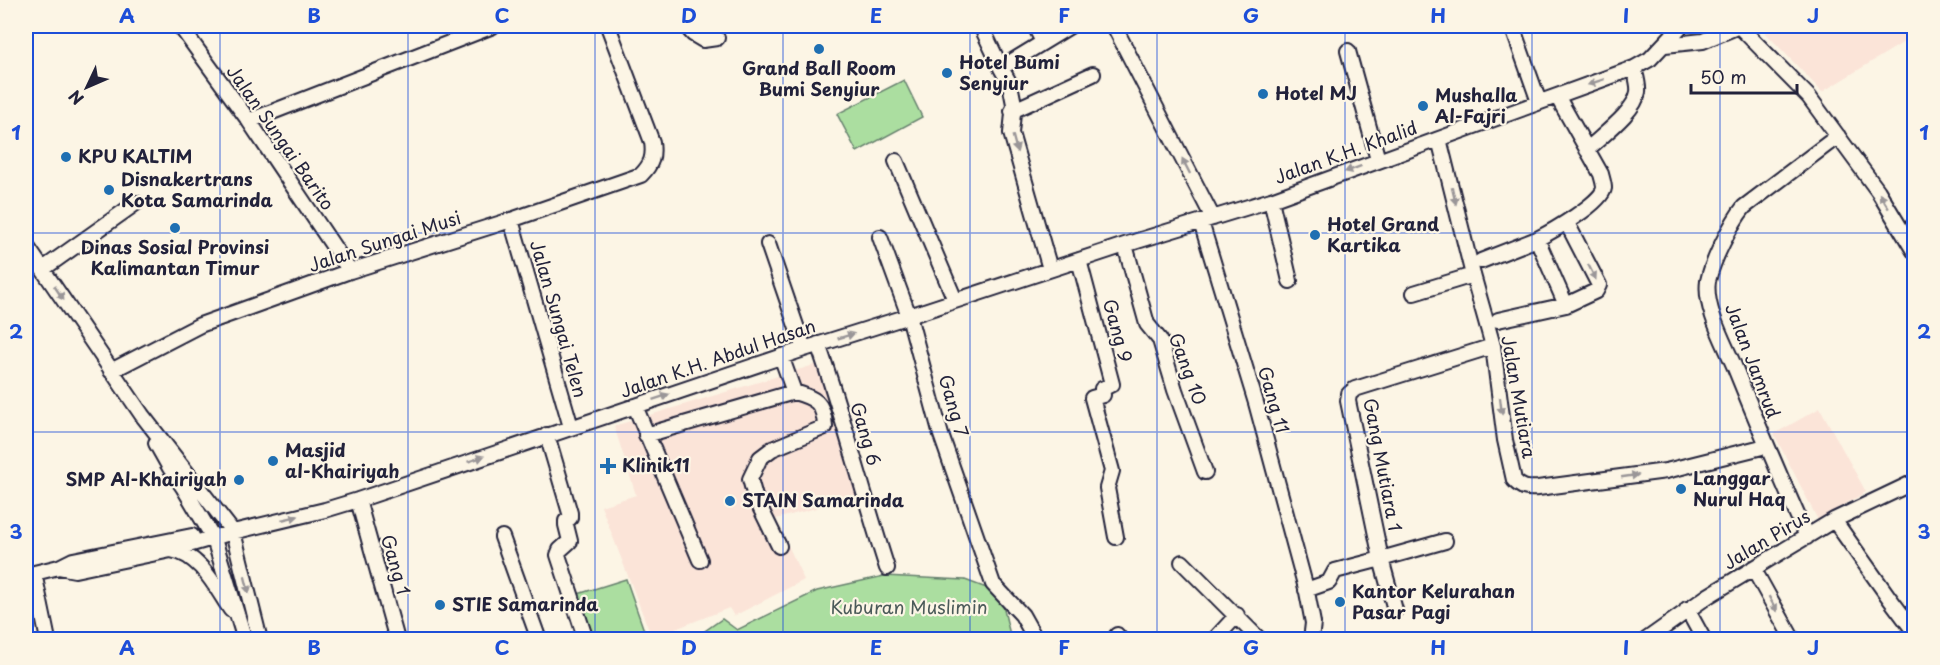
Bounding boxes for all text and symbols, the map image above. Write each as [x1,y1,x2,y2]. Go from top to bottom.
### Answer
text: A [119,0,135,30]
text: B [307,0,321,30]
text: C [494,0,510,30]
text: D [681,0,697,30]
text: E [870,0,882,30]
text: F [1058,0,1070,30]
text: G [1243,0,1259,30]
text: H [1430,0,1446,30]
text: I [1623,0,1629,30]
text: J [1807,0,1819,30]
marker: Grand Ball Room Bumi Senyiur [812,42,826,56]
place label: Hotel Bumi Senyiur [959,48,1060,96]
place label: Grand Ball Room Bumi Senyiur [742,54,896,102]
north arrow [57,57,117,117]
scale bar [1691,57,1798,95]
street label: Jalan Sungai Barito [221,59,342,215]
text: 50 m [1700,63,1747,90]
marker: Hotel Bumi Senyiur [940,66,954,80]
one-way arrow [1587,77,1605,87]
place label: Hotel MJ [1275,79,1357,106]
place label: Mushalla Al-Fajri [1435,81,1517,129]
text: N [62,85,89,111]
marker: Hotel MJ [1256,87,1270,101]
marker: Mushalla Al-Fajri [1416,99,1430,113]
street label: Jalan K.H. Khalid [1270,113,1421,190]
text: 1 [11,117,21,147]
text: 1 [1919,117,1929,147]
one-way arrow [1010,135,1020,153]
place label: KPU KALTIM [78,142,192,169]
marker: KPU KALTIM [59,150,73,164]
one-way arrow [1181,157,1191,174]
place label: Disnakertrans Kota Samarinda [121,165,273,213]
one-way arrow [1344,165,1362,175]
marker: Disnakertrans Kota Samarinda [102,183,116,197]
one-way arrow [1449,187,1459,205]
one-way arrow [1878,193,1889,209]
street label: Jalan Sungai Musi [305,203,464,278]
place label: Hotel Grand Kartika [1327,210,1439,258]
marker: Dinas Sosial Provinsi Kalimantan Timur [168,221,182,235]
marker: Hotel Grand Kartika [1308,228,1322,242]
place label: Dinas Sosial Provinsi Kalimantan Timur [81,233,269,281]
street label: Jalan Sungai Telen [524,237,595,400]
one-way arrow [1587,264,1597,281]
one-way arrow [53,285,64,301]
street label: Gang 9 [1097,296,1140,365]
street label: Jalan Jamrud [1719,299,1788,422]
street label: Jalan K.H. Abdul Hasan [616,311,819,404]
text: 2 [9,316,23,346]
text: 2 [1917,316,1931,346]
street label: Gang 10 [1163,329,1214,408]
one-way arrow [837,331,855,340]
street label: Jalan Mutiara [1495,333,1544,461]
street label: Gang 11 [1252,363,1297,436]
street label: Gang 7 [933,371,976,440]
one-way arrow [652,392,670,402]
street label: Gang Mutiara 1 [1357,396,1410,534]
one-way arrow [1496,397,1506,416]
street label: Gang 6 [845,399,888,468]
place label: Masjid al-Khairiyah [285,436,400,484]
place label: Klinik11 [622,451,690,478]
marker: Masjid al-Khairiyah [266,454,280,468]
one-way arrow [467,454,485,464]
marker: Klinik11 [599,457,617,475]
place label: Langgar Nurul Haq [1693,464,1785,512]
place label: SMP Al-Khairiyah [65,465,227,492]
one-way arrow [1621,471,1640,481]
marker: SMP Al-Khairiyah [232,473,246,487]
marker: Langgar Nurul Haq [1674,482,1688,496]
place label: STAIN Samarinda [742,486,904,513]
marker: STAIN Samarinda [723,494,737,508]
street label: Jalan Pirus [1717,502,1815,575]
one-way arrow [281,513,299,523]
text: 3 [9,516,23,546]
text: 3 [1917,516,1931,546]
street label: Gang 1 [375,531,418,598]
one-way arrow [243,576,253,595]
place label: Kantor Kelurahan Pasar Pagi [1352,577,1515,625]
place label: STIE Samarinda [452,590,598,617]
park label: Kuburan Muslimin [830,593,988,620]
marker: Kantor Kelurahan Pasar Pagi [1333,595,1347,609]
one-way arrow [1768,596,1778,613]
marker: STIE Samarinda [433,598,447,612]
text: A [119,632,135,662]
text: B [307,632,321,662]
text: C [494,632,510,662]
text: D [681,632,697,662]
text: E [870,632,882,662]
text: F [1058,632,1070,662]
text: G [1243,632,1259,662]
text: H [1430,632,1446,662]
text: I [1623,632,1629,662]
text: J [1807,632,1819,662]

